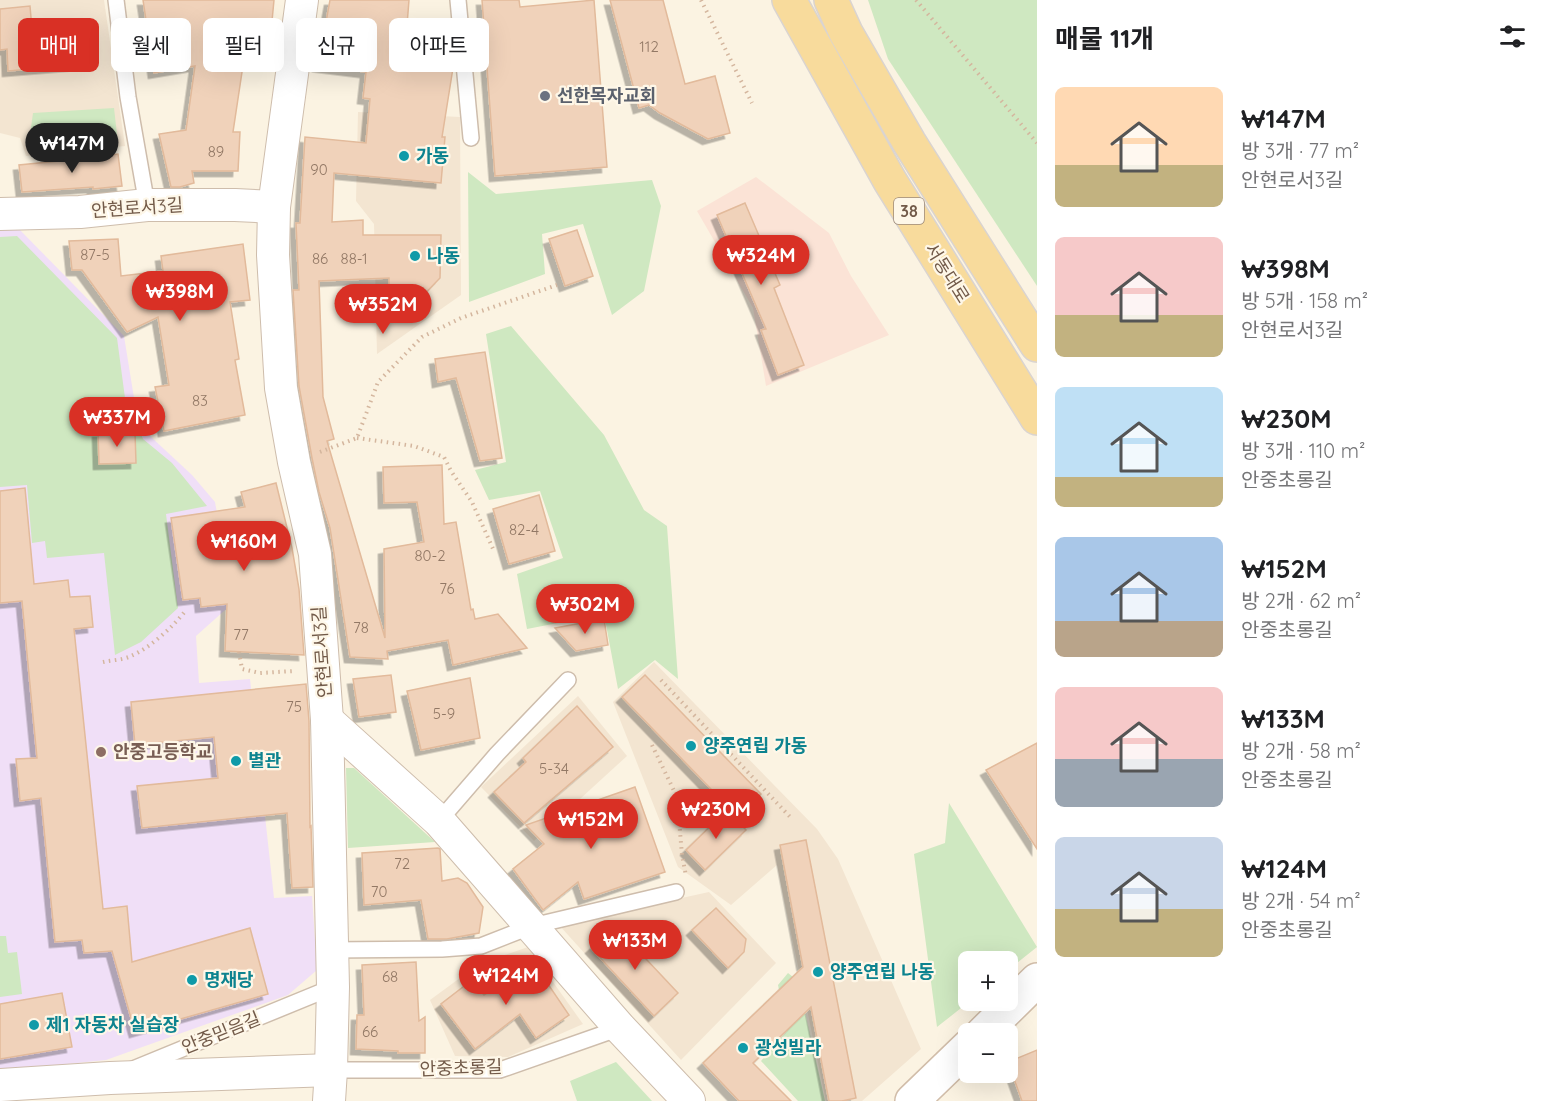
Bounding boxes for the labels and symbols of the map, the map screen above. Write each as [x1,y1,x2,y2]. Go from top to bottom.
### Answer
house number: 112 [639,37,659,56]
place label: 선한목자교회 [557,84,656,107]
marker: 선한목자교회 [538,89,552,103]
pin: ₩147M [30,123,114,174]
house number: 89 [208,142,224,161]
place label: 가동 [416,144,449,167]
marker: 가동 [397,149,411,163]
house number: 90 [310,160,328,179]
street label: 안현로서3길 [90,193,184,222]
road number: 38 [894,198,924,224]
pin: ₩324M [719,235,803,286]
street label: 서동대로 [920,239,975,307]
place label: 나동 [427,244,460,267]
house number: 87-5 [80,245,110,264]
house number: 86 [312,249,328,268]
house number: 88-1 [341,249,367,268]
marker: 나동 [408,249,422,263]
pin: ₩398M [138,271,222,322]
pin: ₩352M [341,284,425,335]
house number: 83 [192,391,208,410]
pin: ₩337M [75,397,159,448]
house number: 82-4 [509,520,539,539]
pin: ₩160M [202,521,286,572]
house number: 80-2 [414,546,446,565]
house number: 76 [439,579,455,598]
pin: ₩302M [543,584,627,635]
street label: 안현로서3길 [307,605,336,699]
house number: 78 [353,618,369,637]
house number: 77 [233,625,249,644]
house number: 75 [286,697,302,716]
house number: 5-9 [433,704,455,723]
place label: 양주연립 가동 [703,734,807,757]
marker: 양주연립 가동 [684,739,698,753]
place label: 안중고등학교 [113,740,212,763]
marker: 안중고등학교 [94,745,108,759]
place label: 별관 [248,749,282,772]
marker: 별관 [229,754,243,768]
house number: 5-34 [539,759,569,778]
pin: ₩230M [674,789,758,840]
pin: ₩152M [549,799,633,850]
house number: 72 [394,854,410,873]
house number: 70 [371,882,387,901]
pin: ₩133M [593,920,677,971]
pin: ₩124M [464,955,548,1006]
place label: 양주연립 나동 [830,960,934,983]
marker: 양주연립 나동 [811,965,825,979]
house number: 68 [382,967,398,986]
place label: 명재당 [204,968,254,991]
marker: 명재당 [185,973,199,987]
street label: 안중믿음길 [178,1006,264,1059]
place label: 제1 자동차 실습장 [46,1013,179,1036]
marker: 제1 자동차 실습장 [27,1018,41,1032]
house number: 66 [362,1022,378,1041]
place label: 광성빌라 [755,1036,822,1059]
marker: 광성빌라 [736,1041,750,1055]
street label: 안중초롱길 [419,1055,503,1080]

